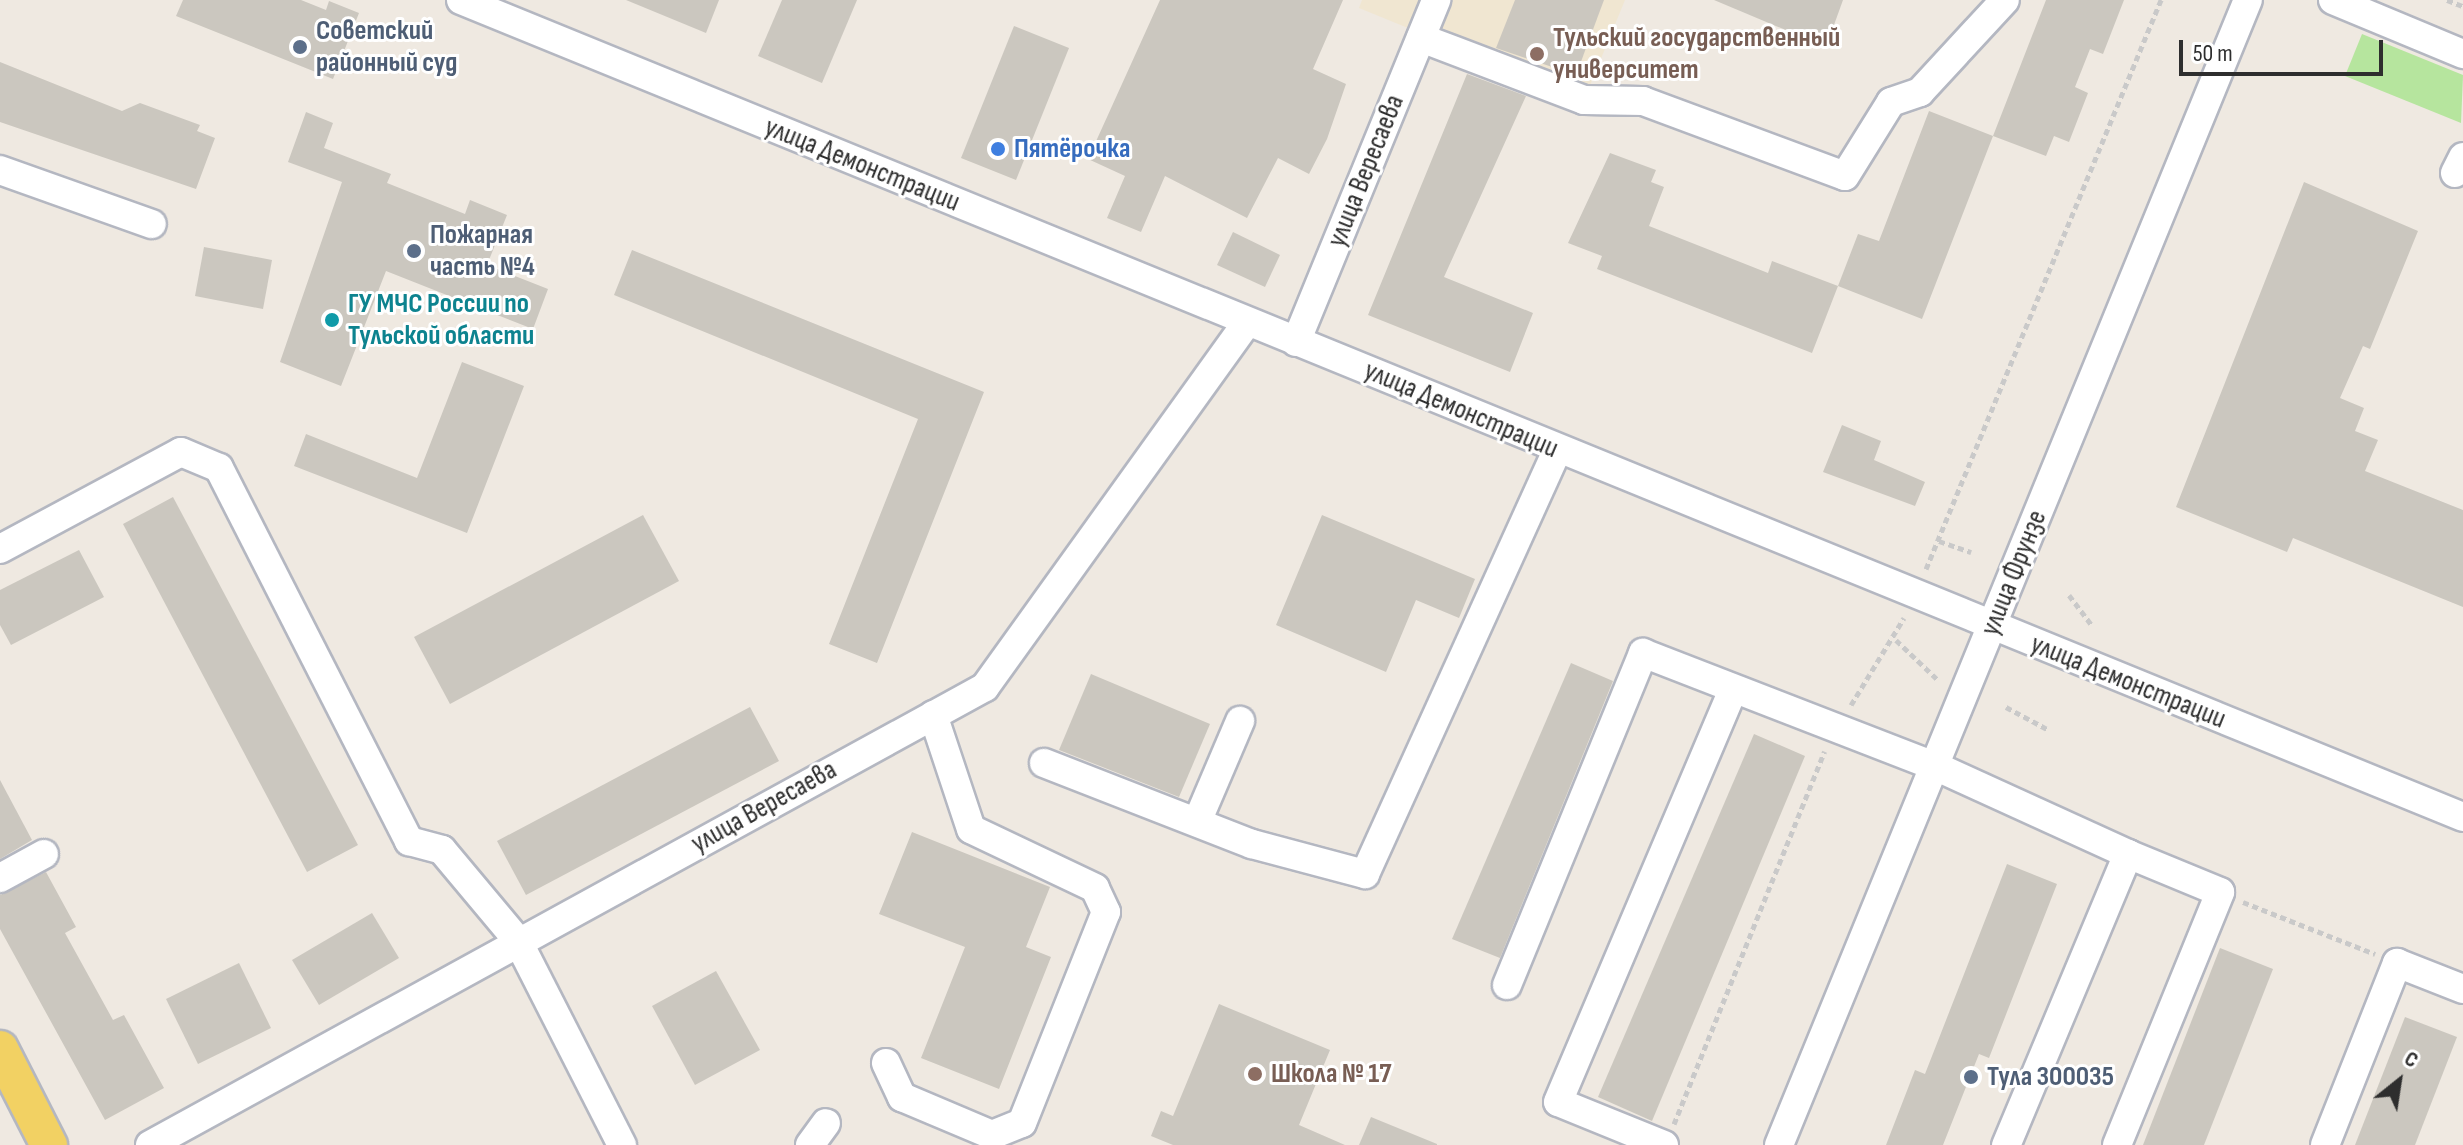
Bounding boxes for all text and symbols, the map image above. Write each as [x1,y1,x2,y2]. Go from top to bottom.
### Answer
place label: Советский районный суд [316,14,457,80]
place label: Тульский государственный университет [1553,21,1840,87]
scale bar [2183,24,2387,74]
marker: Советский районный суд [291,38,309,56]
text: 50 m [2193,39,2233,68]
marker: Тульский государственный университет [1528,45,1546,63]
street label: улица Вересаева [1320,90,1412,252]
street label: улица Демонстрации [760,111,964,219]
place label: Пятёрочка [1014,132,1130,166]
marker: Пятёрочка [989,140,1007,158]
place label: Пожарная часть №4 [430,218,535,284]
marker: Пожарная часть №4 [405,242,423,260]
place label: ГУ МЧС России по Тульской области [348,287,534,353]
marker: ГУ МЧС России по Тульской области [323,311,341,329]
street label: улица Демонстрации [1359,354,1563,466]
street label: улица Фрунзе [1974,505,2054,641]
street label: улица Демонстрации [2026,628,2230,736]
street label: улица Вересаева [685,753,843,861]
north arrow [2359,1041,2439,1121]
text: С [2400,1045,2423,1074]
place label: Школа № 17 [1271,1057,1391,1091]
place label: Тула 300035 [1987,1060,2114,1094]
marker: Школа № 17 [1246,1065,1264,1083]
marker: Тула 300035 [1962,1068,1980,1086]

